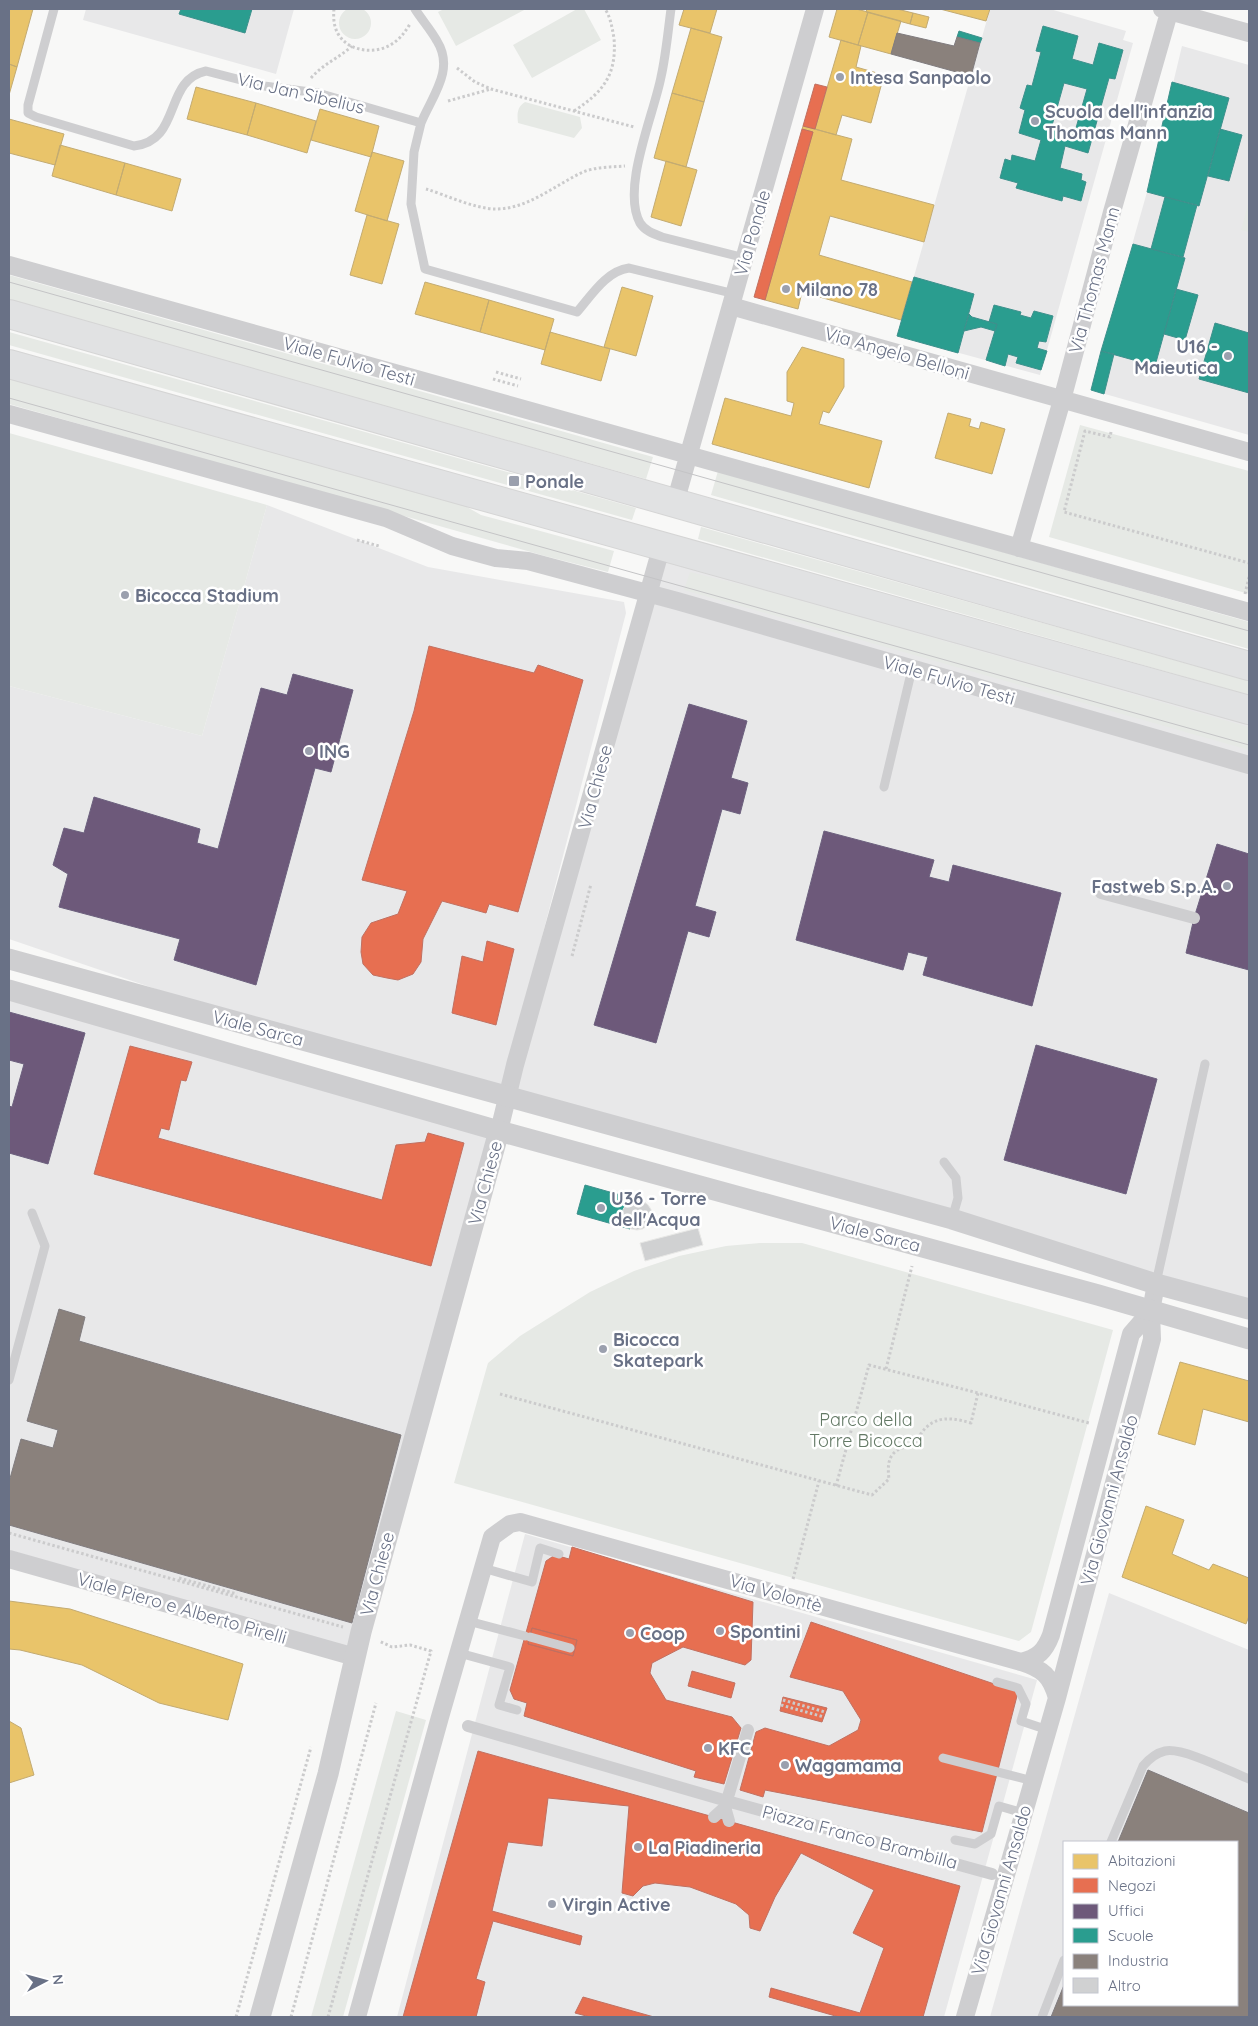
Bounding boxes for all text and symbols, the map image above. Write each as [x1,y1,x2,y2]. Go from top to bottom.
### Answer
place label: Intesa Sanpaolo [850,66,991,89]
street label: Via Jan Sibelius [235,67,367,119]
marker: Intesa Sanpaolo [834,71,846,83]
place label: Scuola dell'infanzia Thomas Mann [1045,100,1213,144]
marker: Scuola dell'infanzia Thomas Mann [1029,115,1041,127]
street label: Via Ponale [729,187,775,279]
street label: Via Thomas Mann [1063,204,1125,356]
place label: Milano 78 [796,278,878,301]
marker: Milano 78 [780,283,792,295]
street label: Via Angelo Belloni [822,321,972,385]
street label: Viale Fulvio Testi [280,331,418,391]
place label: U16 - Maieutica [1134,335,1218,379]
marker: U16 - Maieutica [1222,350,1234,362]
place label: Ponale [525,470,584,493]
marker: Ponale [507,474,521,488]
place label: Bicocca Stadium [135,584,279,607]
marker: Bicocca Stadium [119,589,131,601]
street label: Viale Fulvio Testi [880,650,1018,710]
place label: ING [319,740,350,763]
street label: Via Chiese [573,742,617,832]
marker: ING [303,745,315,757]
place label: Fastweb S.p.A. [1091,875,1217,898]
marker: Fastweb S.p.A. [1221,880,1233,892]
street label: Viale Sarca [210,1005,306,1051]
street label: Via Chiese [463,1138,507,1228]
place label: U36 - Torre dell'Acqua [611,1187,707,1231]
marker: U36 - Torre dell'Acqua [595,1202,607,1214]
street label: Viale Sarca [827,1211,923,1257]
place label: Bicocca Skatepark [613,1328,704,1372]
marker: Bicocca Skatepark [597,1343,609,1355]
park label: Parco della Torre Bicocca [809,1408,923,1452]
street label: Via Giovanni Ansaldo [1075,1412,1143,1588]
street label: Via Chiese [355,1529,399,1619]
street label: Viale Piero e Alberto Pirelli [75,1567,289,1649]
street label: Via Volontè [727,1569,825,1617]
place label: Spontini [730,1620,801,1643]
place label: Coop [640,1622,685,1645]
marker: Spontini [714,1625,726,1637]
marker: Coop [624,1627,636,1639]
place label: KFC [718,1737,751,1760]
marker: KFC [702,1742,714,1754]
place label: Wagamama [795,1754,902,1777]
marker: Wagamama [779,1759,791,1771]
street label: Piazza Franco Brambilla [760,1800,960,1874]
street label: Via Giovanni Ansaldo [966,1802,1036,1978]
place label: La Piadineria [648,1836,761,1859]
marker: La Piadineria [632,1841,644,1853]
legend [1063,1841,1238,2006]
text: Abitazioni [1108,1851,1176,1870]
text: Negozi [1108,1876,1156,1895]
place label: Virgin Active [562,1893,671,1916]
marker: Virgin Active [546,1898,558,1910]
text: Uffici [1108,1901,1144,1920]
text: Scuole [1108,1926,1154,1945]
text: Industria [1108,1951,1168,1970]
north arrow [20,1956,70,2006]
text: N [48,1974,67,1986]
text: Altro [1108,1976,1141,1995]

